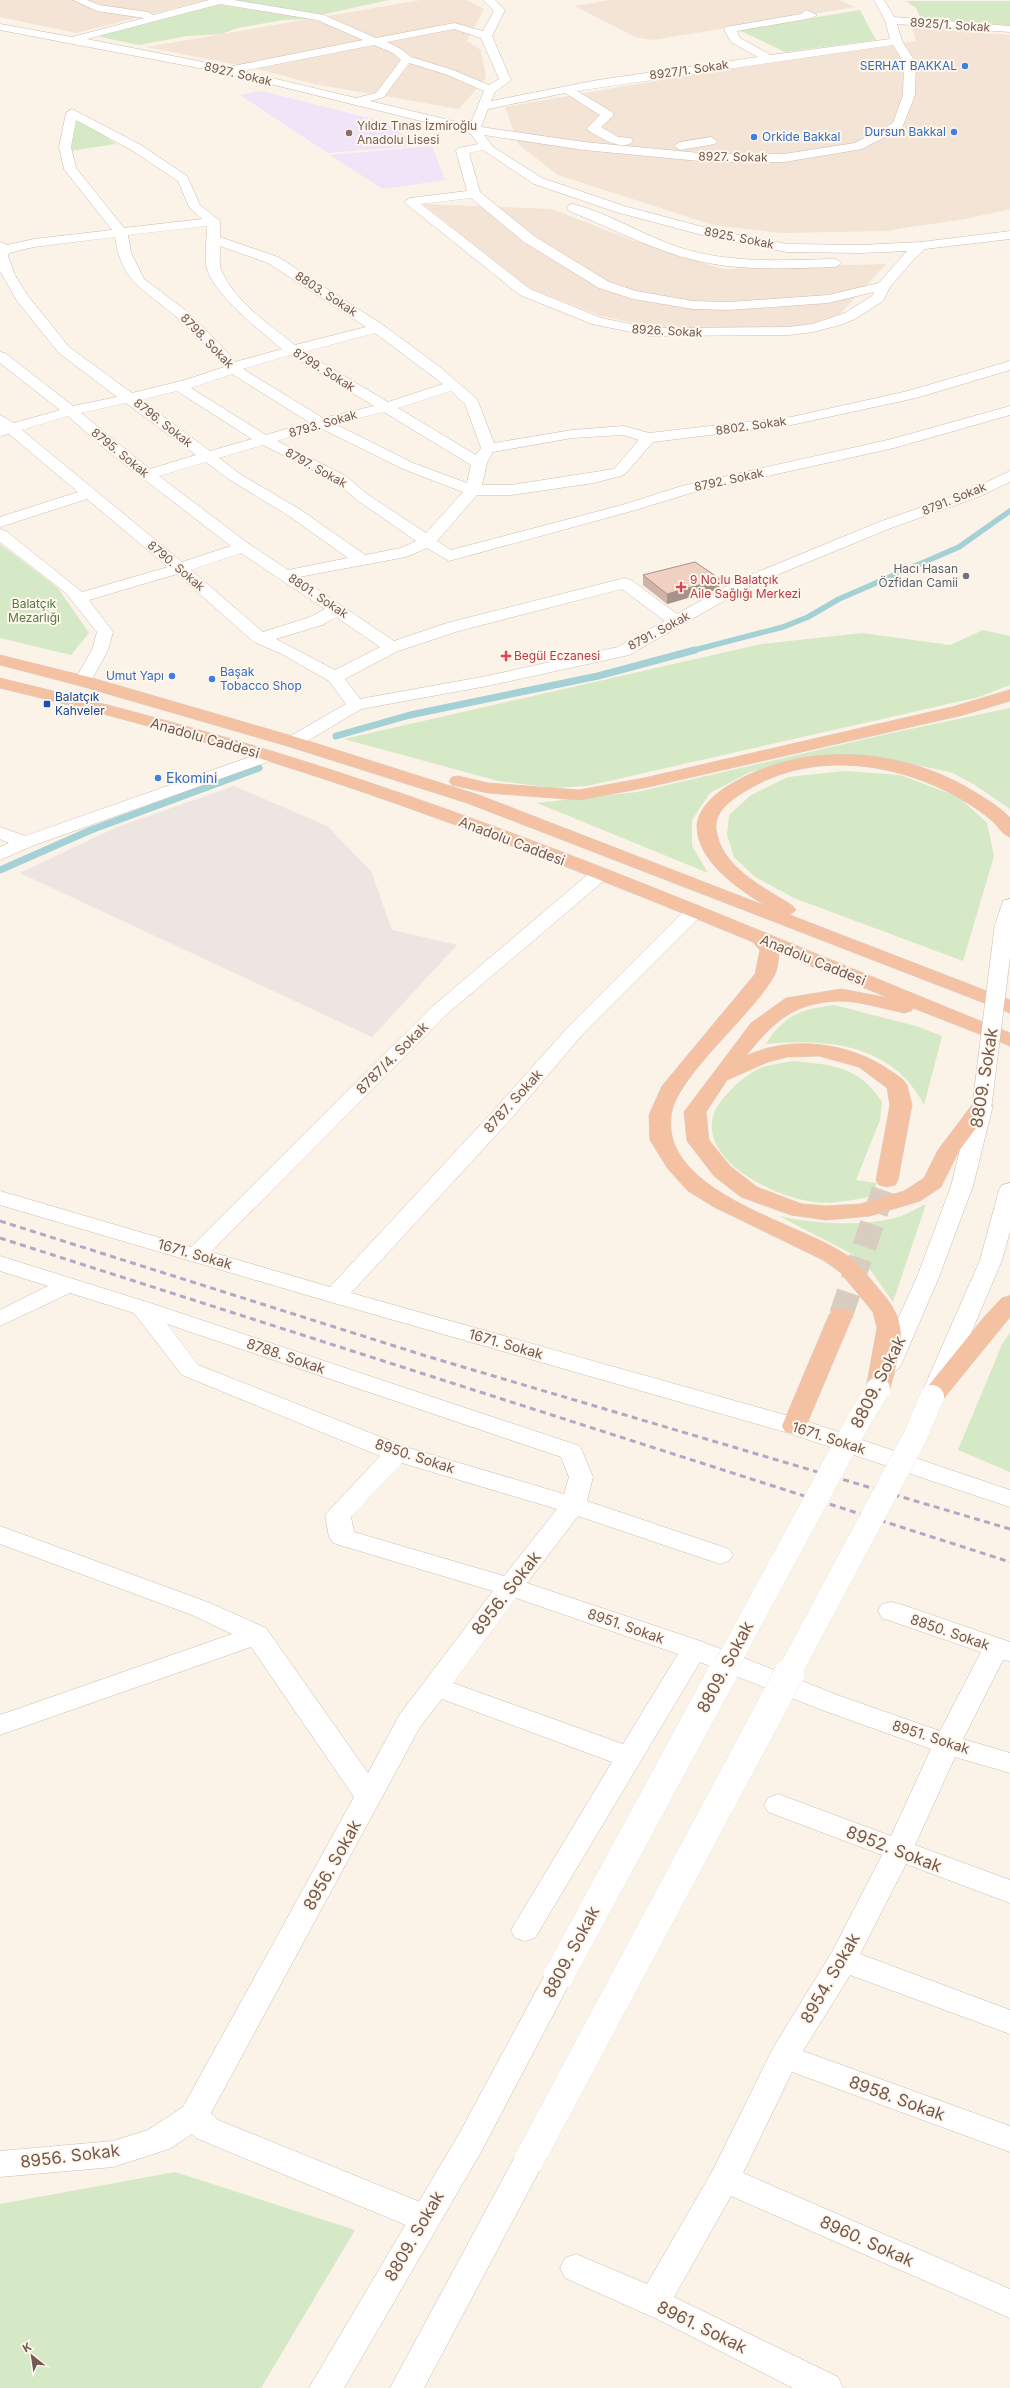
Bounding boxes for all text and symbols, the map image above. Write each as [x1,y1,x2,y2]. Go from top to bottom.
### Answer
street label: 8925/1. Sokak [909,14,991,35]
street label: 8927/1. Sokak [648,56,730,82]
street label: 8927. Sokak [203,58,274,89]
place label: SERHAT BAKKAL [860,58,957,73]
marker: SERHAT BAKKAL [960,61,970,71]
place label: Yıldız Tınas İzmiroğlu Anadolu Lisesi [357,118,477,147]
place label: Dursun Bakkal [864,124,946,139]
marker: Dursun Bakkal [949,127,959,137]
marker: Yıldız Tınas İzmiroğlu Anadolu Lisesi [344,128,354,138]
place label: Orkide Bakkal [762,129,841,144]
marker: Orkide Bakkal [749,132,759,142]
street label: 8927. Sokak [698,148,768,165]
street label: 8925. Sokak [703,223,776,252]
street label: 8803. Sokak [292,268,361,319]
street label: 8798. Sokak [178,310,237,371]
street label: 8926. Sokak [631,321,703,340]
street label: 8799. Sokak [290,345,358,395]
street label: 8796. Sokak [131,395,196,450]
street label: 8793. Sokak [287,407,359,440]
street label: 8802. Sokak [715,413,788,438]
street label: 8795. Sokak [88,425,153,481]
street label: 8797. Sokak [283,444,350,491]
street label: 8792. Sokak [693,465,765,494]
street label: 8791. Sokak [919,479,989,518]
street label: 8790. Sokak [145,537,208,594]
place label: Hacı Hasan Özfidan Camii [878,561,958,590]
street label: 8801. Sokak [286,570,351,621]
marker: Hacı Hasan Özfidan Camii [961,571,971,581]
place label: 9 No.lu Balatçık Aile Sağlığı Merkezi [690,572,801,601]
marker: 9 No.lu Balatçık Aile Sağlığı Merkezi [675,581,687,593]
park label: Balatçık Mezarlığı [8,596,60,625]
street label: 8791. Sokak [625,608,693,653]
place label: Begül Eczanesi [514,648,600,663]
marker: Begül Eczanesi [501,651,511,661]
place label: Başak Tobacco Shop [220,664,302,693]
place label: Umut Yapı [106,668,164,683]
marker: Umut Yapı [167,671,177,681]
marker: Başak Tobacco Shop [207,674,217,684]
place label: Balatçık Kahveler [55,689,105,718]
marker: Balatçık Kahveler [42,699,52,709]
street label: Anadolu Caddesi [149,714,262,761]
place label: Ekomini [166,769,218,786]
marker: Ekomini [153,773,163,783]
street label: Anadolu Caddesi [457,812,568,869]
street label: Anadolu Caddesi [758,931,869,988]
street label: 8787/4. Sokak [352,1018,432,1097]
street label: 8809. Sokak [966,1026,1002,1129]
street label: 8787. Sokak [480,1065,546,1136]
street label: 1671. Sokak [156,1235,235,1272]
street label: 1671. Sokak [467,1325,546,1362]
street label: 8809. Sokak [846,1332,910,1431]
street label: 8788. Sokak [245,1334,328,1377]
street label: 1671. Sokak [790,1418,868,1458]
street label: 8950. Sokak [373,1435,458,1477]
street label: 8956. Sokak [467,1547,545,1639]
street label: 8951. Sokak [586,1604,667,1647]
street label: 8850. Sokak [908,1610,992,1653]
street label: 8809. Sokak [692,1617,758,1716]
street label: 8951. Sokak [890,1716,972,1757]
street label: 8956. Sokak [299,1816,365,1914]
street label: 8952. Sokak [843,1822,945,1877]
street label: 8809. Sokak [538,1902,604,2001]
street label: 8954. Sokak [796,1929,864,2027]
street label: 8958. Sokak [846,2071,948,2125]
street label: 8956. Sokak [19,2140,122,2172]
street label: 8809. Sokak [380,2187,448,2285]
street label: 8960. Sokak [817,2211,918,2271]
street label: 8961. Sokak [654,2297,751,2358]
north arrow [12,2336,52,2376]
text: K [20,2339,34,2355]

